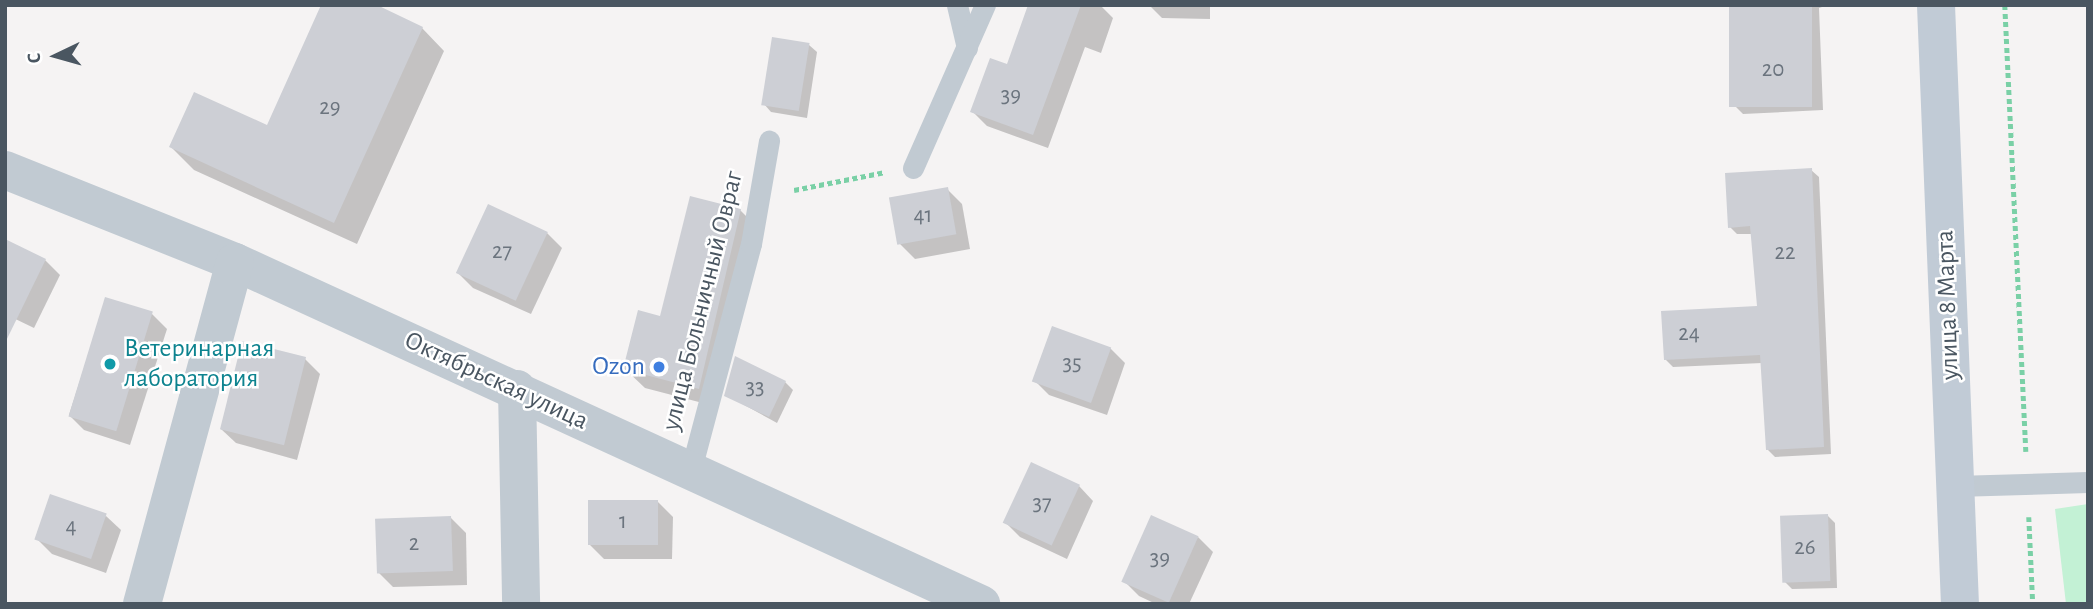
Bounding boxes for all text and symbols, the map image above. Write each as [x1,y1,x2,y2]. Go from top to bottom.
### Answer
north arrow [21,21,91,91]
text: С [25,52,45,64]
house number: 20 [1762,56,1784,84]
house number: 39 [1001,82,1021,110]
house number: 29 [319,94,341,122]
street label: улица Больничный Овраг [656,168,750,434]
house number: 41 [914,202,932,230]
street label: улица 8 Марта [1930,230,1966,380]
house number: 27 [492,238,512,266]
house number: 22 [1775,239,1795,267]
house number: 24 [1678,320,1700,348]
street label: Октябрьская улица [399,325,593,437]
place label: Ветеринарная лаборатория [124,333,274,394]
house number: 35 [1062,350,1082,378]
place label: Ozon [592,351,645,383]
marker: Ветеринарная лаборатория [102,356,118,372]
marker: Ozon [651,359,667,375]
house number: 33 [746,374,764,402]
house number: 37 [1032,490,1052,518]
house number: 1 [619,508,627,536]
house number: 4 [65,513,77,541]
house number: 2 [409,530,419,558]
house number: 26 [1794,534,1816,562]
house number: 39 [1150,545,1170,573]

